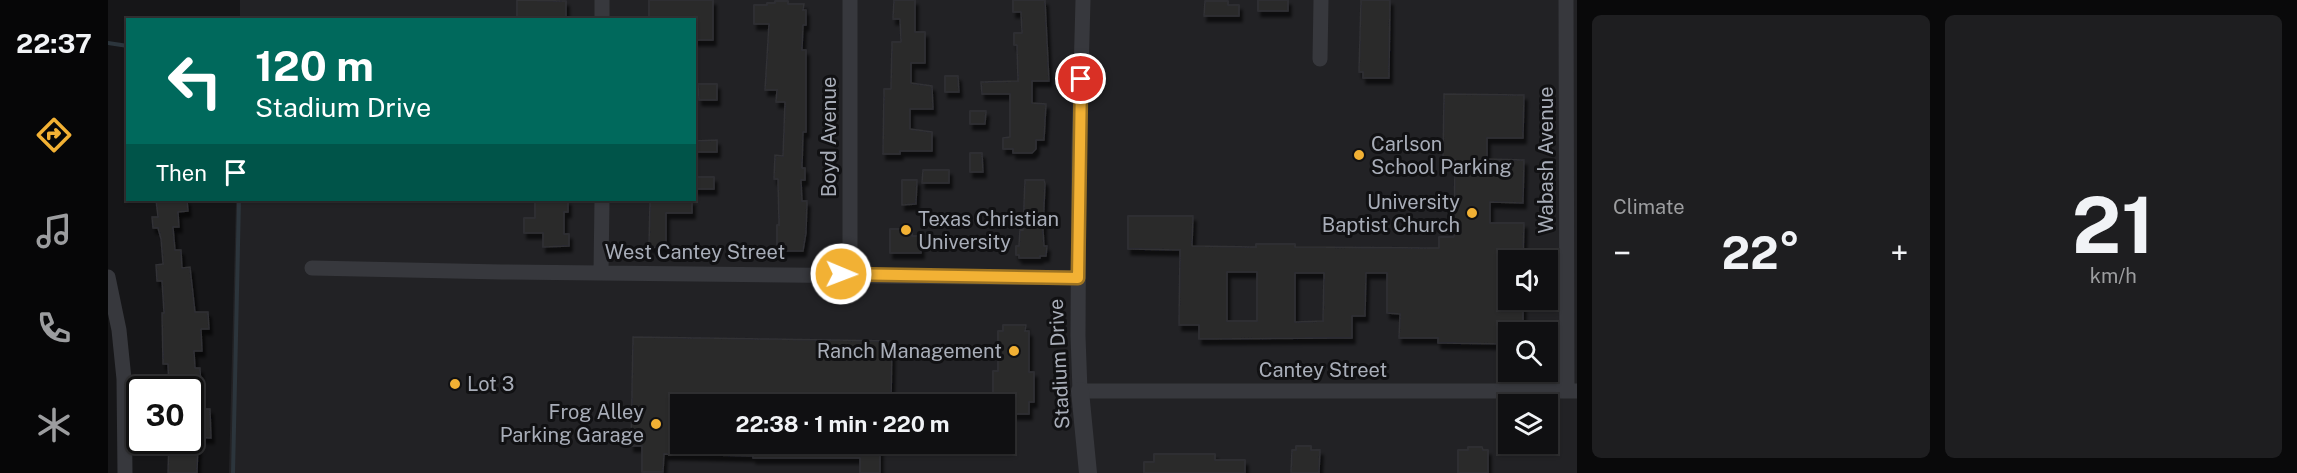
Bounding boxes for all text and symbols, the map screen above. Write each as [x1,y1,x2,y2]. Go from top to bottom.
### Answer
text: 22:37 [16,27,92,59]
text: 120 m [255,41,374,90]
icon: left [156,42,234,120]
pin [1055,53,1106,104]
icon: arrive [1064,62,1097,95]
street label: Boyd Avenue [817,77,841,197]
street label: Wabash Avenue [1534,86,1558,234]
text: Stadium Drive [255,91,431,123]
icon: directions [33,114,75,156]
place label: Carlson School Parking [1371,132,1512,179]
marker: Carlson School Parking [1352,148,1366,162]
icon: arrive [219,156,252,189]
text: Then [156,160,207,186]
text: 21 [2072,179,2155,271]
place label: University Baptist Church [1322,190,1460,237]
text: Climate [1613,195,1685,219]
marker: University Baptist Church [1465,206,1479,220]
place label: Texas Christian University [918,207,1059,254]
icon: music [33,210,75,252]
marker: Texas Christian University [899,223,913,237]
text: 22° [1722,226,1800,279]
text: − [1613,234,1631,272]
text: + [1890,234,1908,272]
street label: West Cantey Street [605,240,785,264]
position arrow [809,242,873,306]
map controls [1498,250,1558,454]
button: sound [1498,250,1558,310]
text: km/h [2090,264,2137,288]
street label: Stadium Drive [1044,298,1074,430]
icon: phone [33,307,75,349]
button: search [1498,322,1558,382]
place label: Ranch Management [817,339,1002,363]
marker: Ranch Management [1007,344,1021,358]
street label: Cantey Street [1259,358,1387,382]
place label: Lot 3 [467,372,514,396]
speed limit sign: 30 [126,376,204,454]
marker: Lot 3 [448,377,462,391]
button: layers [1498,394,1558,454]
place label: Frog Alley Parking Garage [500,400,644,447]
icon: climate [33,404,75,446]
text: 22:38 · 1 min · 220 m [735,411,950,437]
marker: Frog Alley Parking Garage [649,417,663,431]

